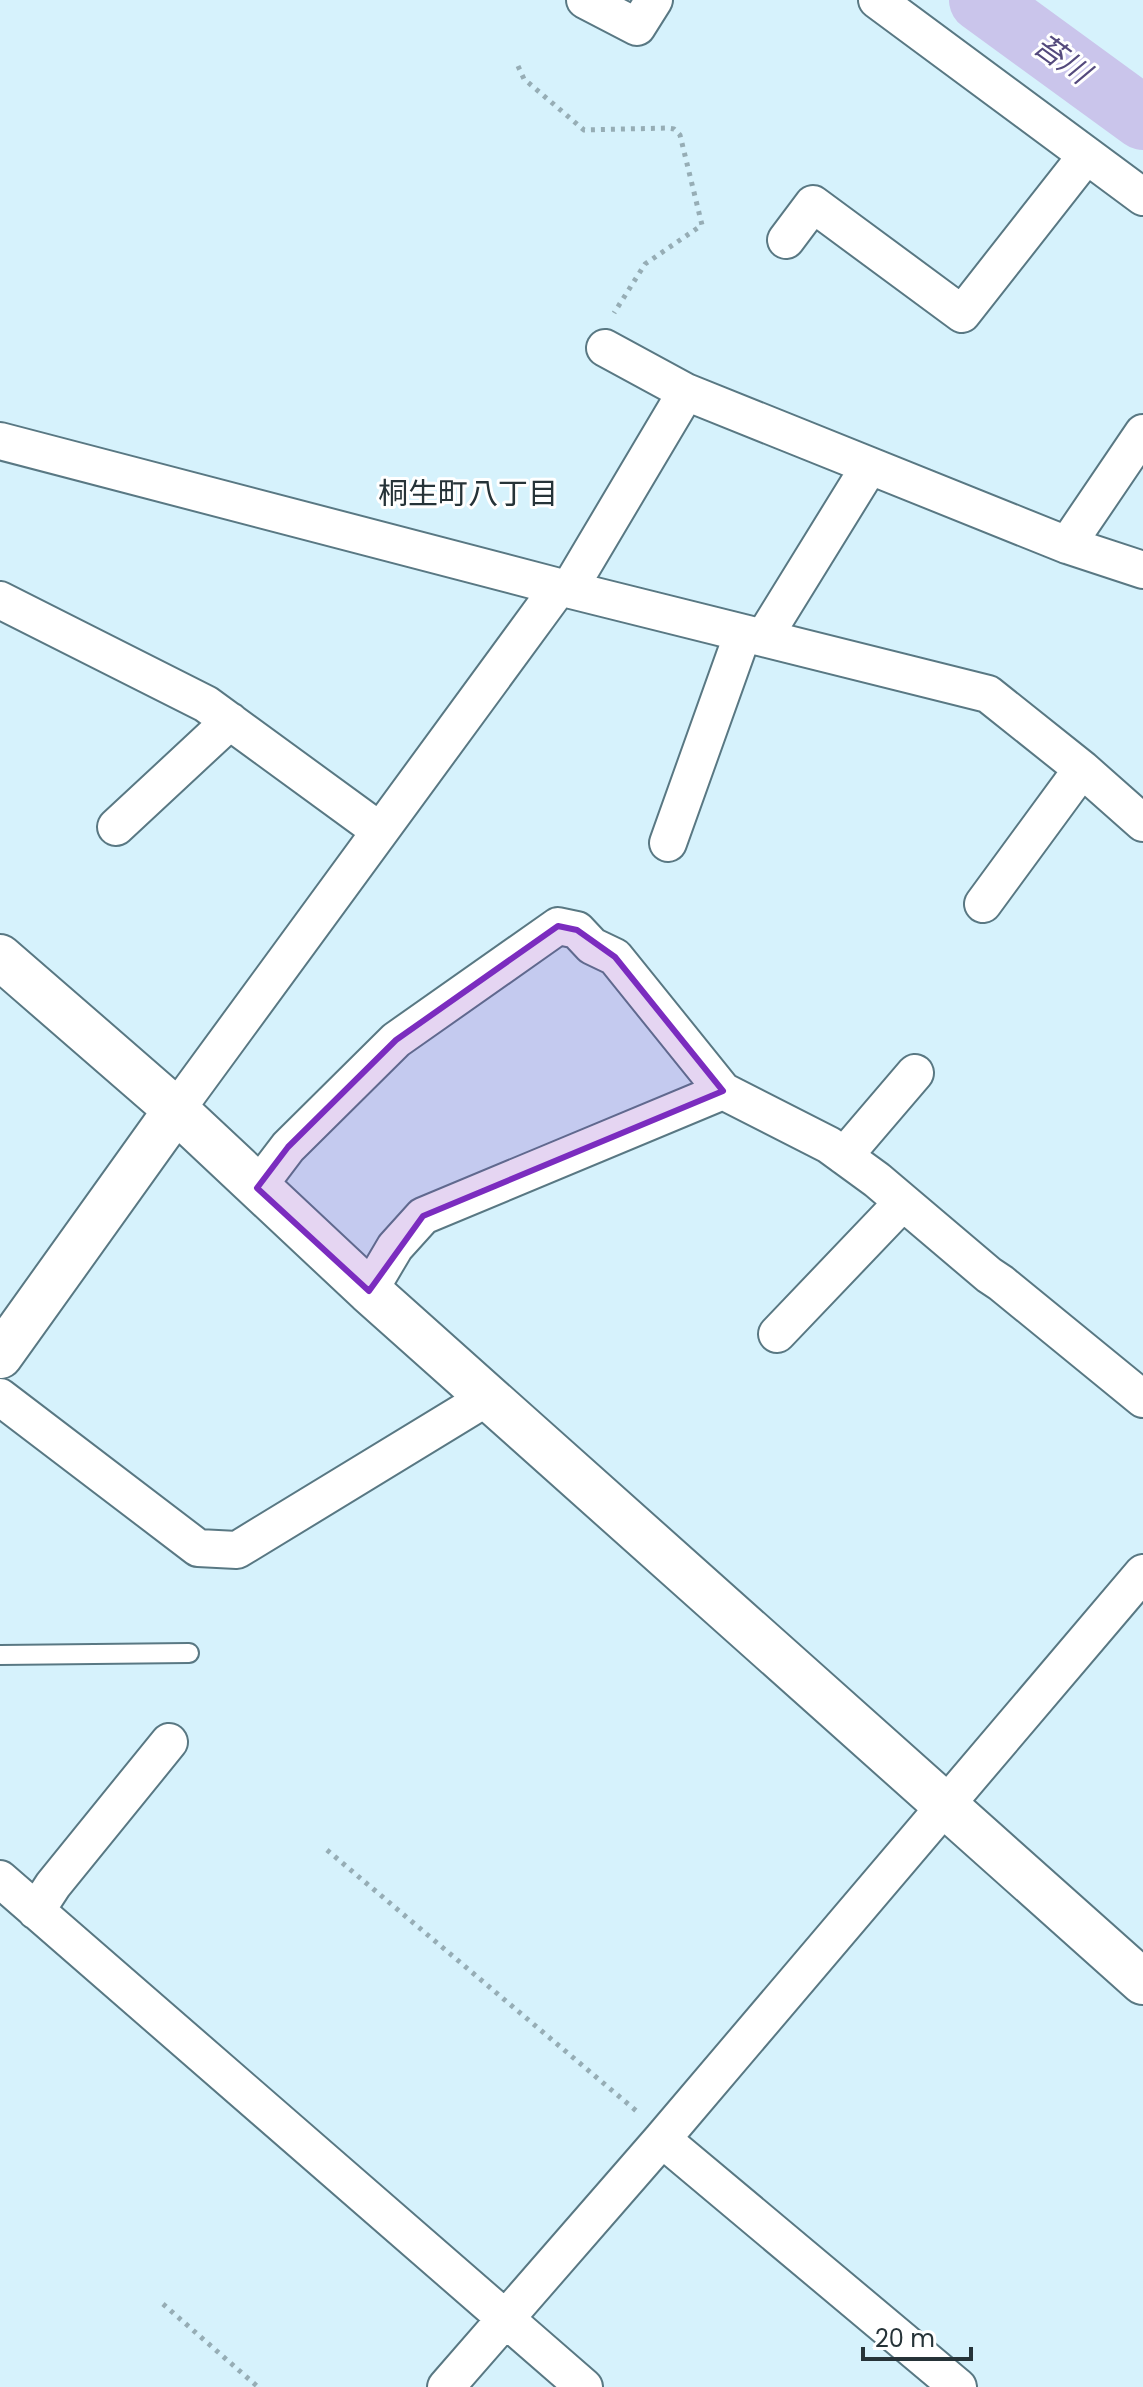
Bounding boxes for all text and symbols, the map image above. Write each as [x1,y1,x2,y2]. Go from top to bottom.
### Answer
water label: 苔川 [1025,24,1102,95]
district label: 桐生町八丁目 [378,472,558,515]
scale bar [863,2311,971,2361]
text: 20 m [875,2322,935,2355]

